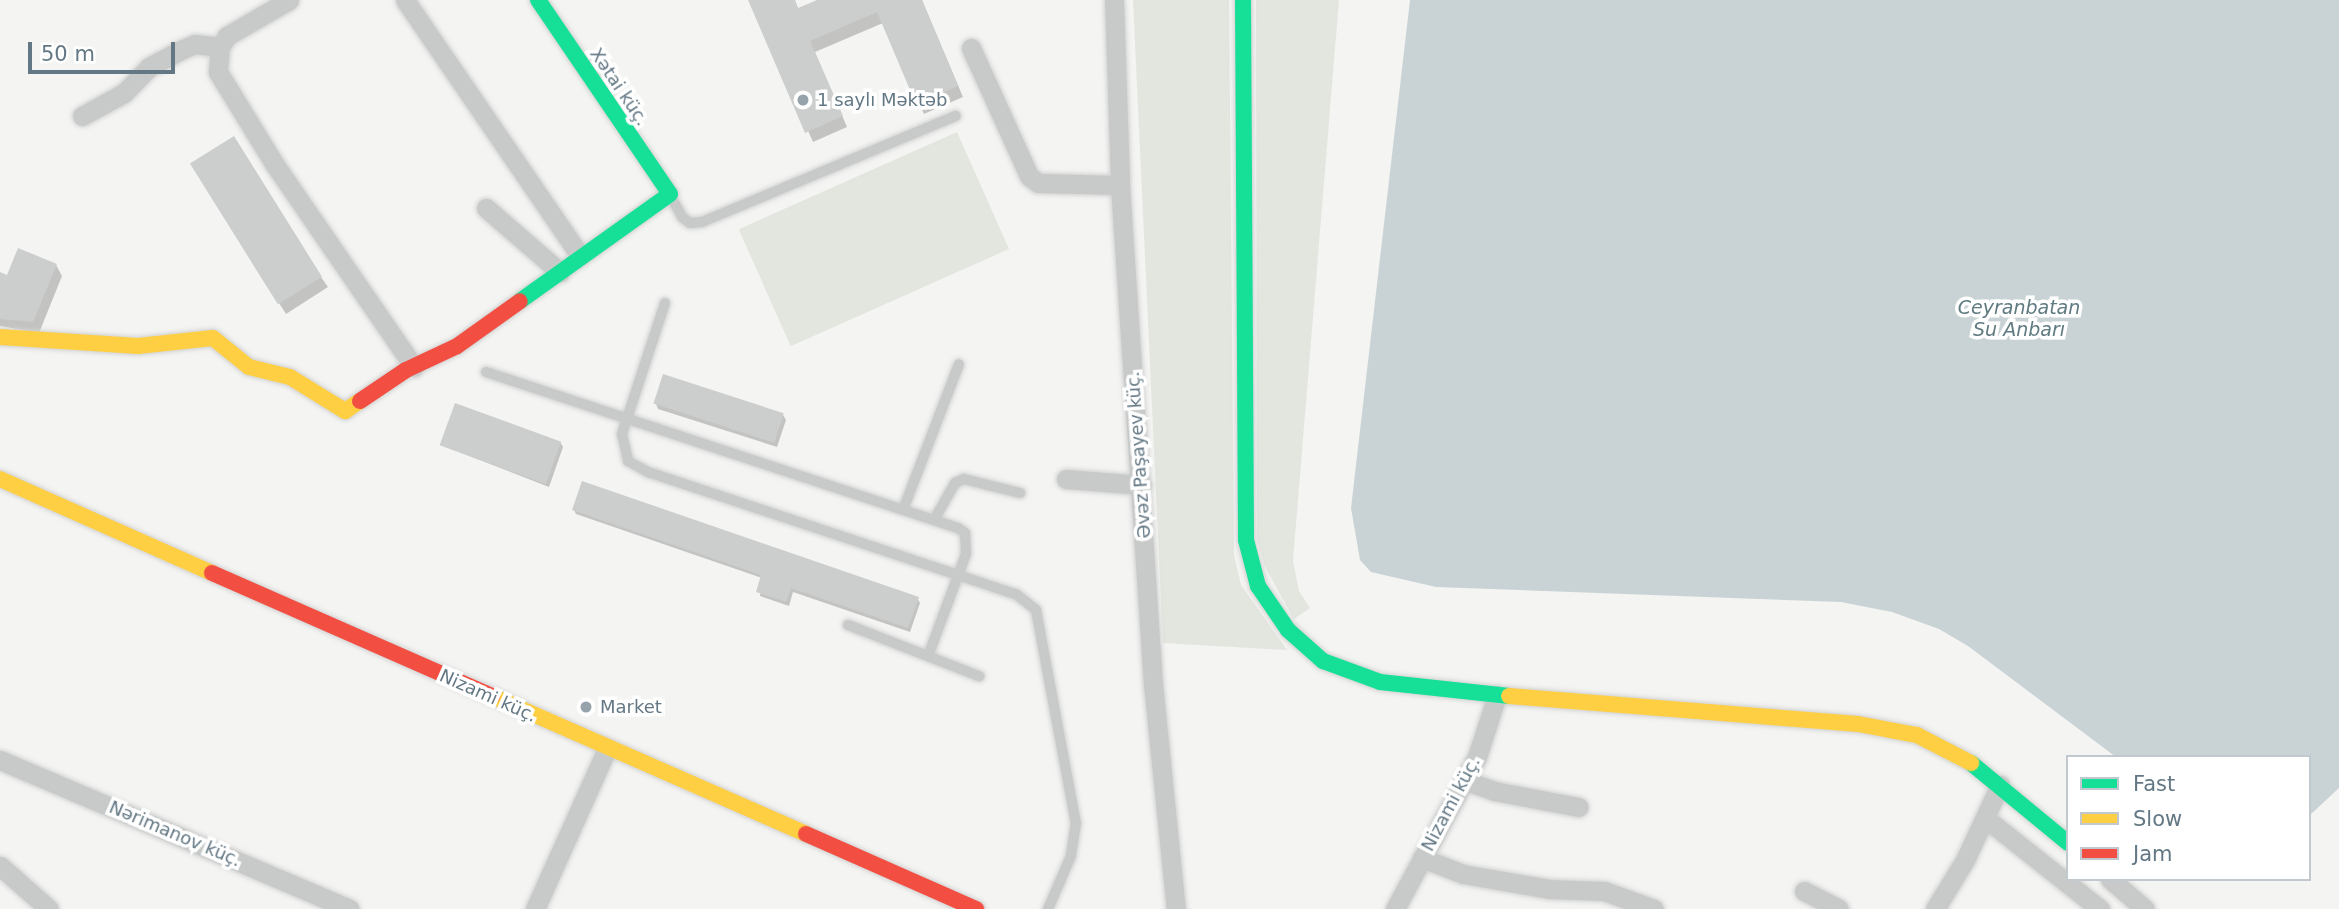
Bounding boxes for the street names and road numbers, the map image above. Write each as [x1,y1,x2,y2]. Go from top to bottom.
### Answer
street label: Xətai küç. [585,44,653,130]
street label: Əvəz Paşayev küç. [1122,371,1156,539]
street label: Nizami küç. [436,665,540,727]
street label: Nizami küç. [1417,753,1485,855]
street label: Nərimanov küç. [106,796,244,872]

